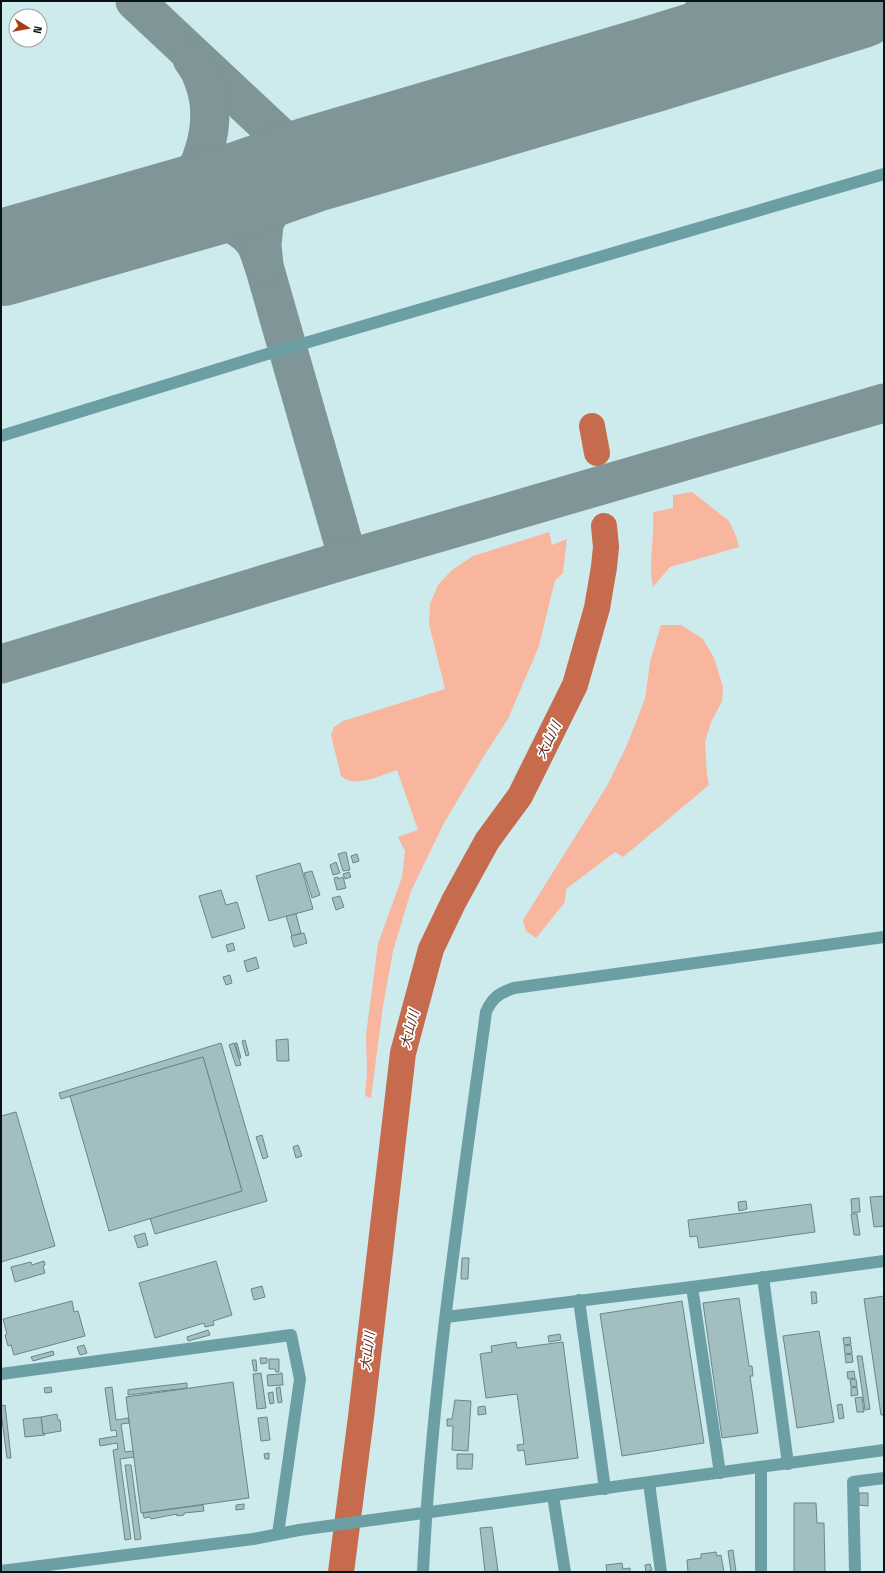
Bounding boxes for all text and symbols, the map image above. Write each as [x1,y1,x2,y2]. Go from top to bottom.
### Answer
north arrow [8,8,48,48]
text: N [30,25,45,35]
water label: 大山川 [532,717,566,761]
water label: 大山川 [397,1006,423,1050]
water label: 大山川 [357,1329,379,1371]

